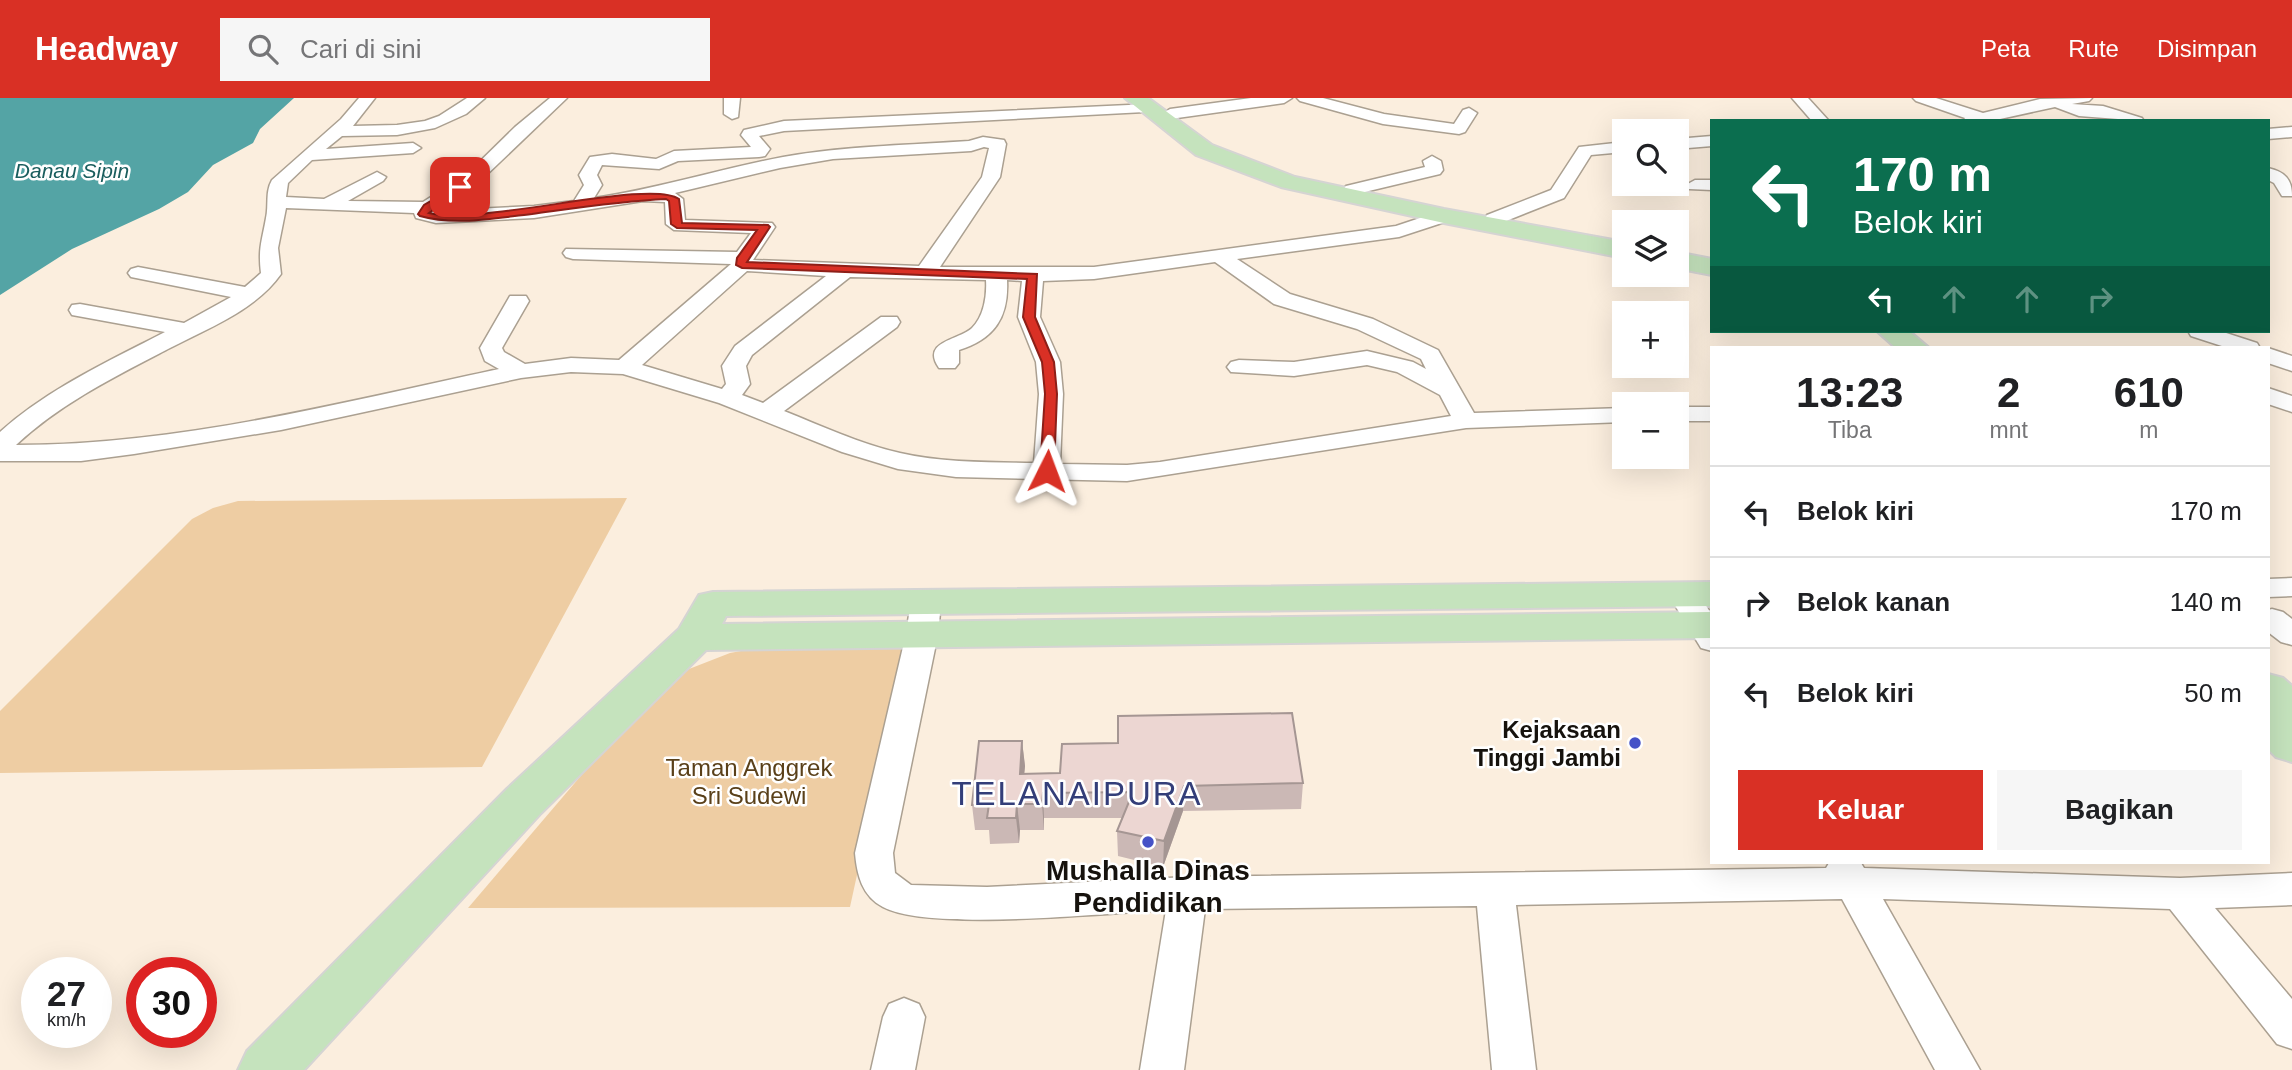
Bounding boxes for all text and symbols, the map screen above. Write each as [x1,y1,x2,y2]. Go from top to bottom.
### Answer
search box [220,18,710,81]
text: Headway [35,30,178,67]
icon: search [244,30,282,68]
text: Cari di sini [300,34,421,64]
text: Peta [1981,35,2030,62]
text: Rute [2068,35,2119,62]
text: Disimpan [2157,35,2257,62]
map controls [1612,119,1689,469]
button: search [1612,119,1689,196]
icon: left [1738,147,1829,238]
text: 170 m [1853,147,1992,201]
pin [430,157,490,217]
water label: Danau Sipin [15,159,129,182]
icon: arrive [441,168,479,206]
text: Belok kiri [1853,204,1983,240]
button: layers [1612,210,1689,287]
icon: left [1862,280,1900,318]
icon: ahead [1935,280,1973,318]
icon: ahead [2008,280,2046,318]
icon: right [2081,280,2119,318]
button: + [1612,301,1689,378]
text: 13:23 [1796,369,1903,416]
text: 2 [1997,369,2020,416]
text: 610 [2114,369,2184,416]
button: − [1612,392,1689,469]
text: Tiba [1828,417,1872,443]
text: mnt [1989,417,2028,443]
text: m [2139,417,2158,443]
position arrow [1010,434,1084,508]
icon: left [1738,493,1776,531]
text: Belok kiri [1797,496,1914,526]
text: 170 m [2170,496,2242,526]
icon: right [1738,584,1776,622]
text: Belok kanan [1797,587,1950,617]
text: 140 m [2170,587,2242,617]
icon: left [1738,675,1776,713]
text: Belok kiri [1797,678,1914,708]
text: 50 m [2184,678,2242,708]
place label: Kejaksaan Tinggi Jambi [1473,716,1621,771]
marker: Kejaksaan Tinggi Jambi [1627,735,1643,751]
park label: Taman Anggrek Sri Sudewi [666,754,833,809]
button: Keluar [1738,770,1983,850]
button: Bagikan [1997,770,2242,850]
district label: TELANAIPURA [951,775,1203,812]
marker: Mushalla Dinas Pendidikan [1140,834,1156,850]
place label: Mushalla Dinas Pendidikan [1046,855,1250,918]
speed limit sign: 30 [126,957,217,1048]
text: 27 [47,974,86,1013]
text: km/h [47,1010,86,1030]

